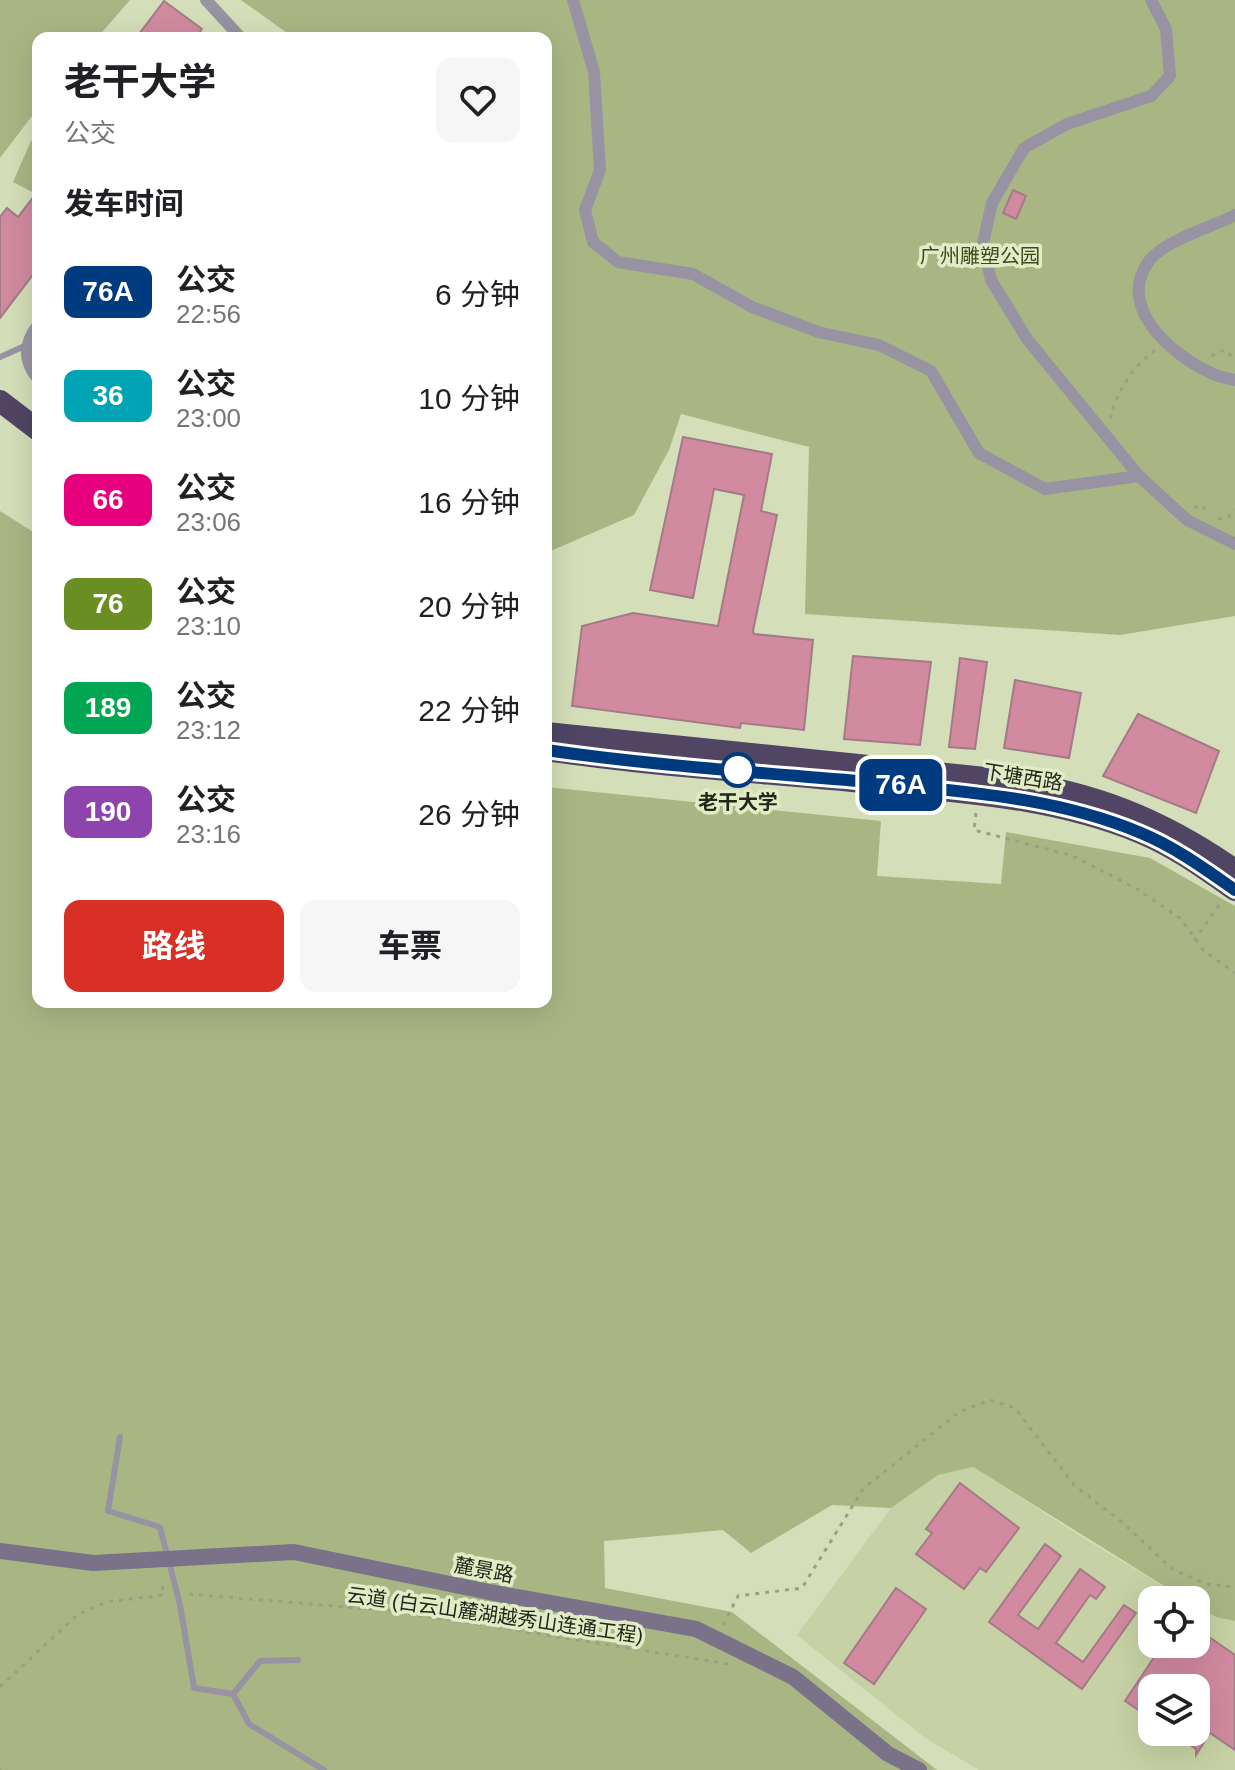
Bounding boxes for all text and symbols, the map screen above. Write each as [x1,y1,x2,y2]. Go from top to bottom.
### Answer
button: heart [436,58,520,142]
text: 老干大学 [64,61,216,103]
text: 公交 [64,118,116,148]
text: 发车时间 [64,187,184,220]
park label: 广州雕塑公园 [920,245,1040,267]
text: 公交 [176,263,236,296]
text: 76A [82,276,134,307]
text: 6 分钟 [435,278,520,311]
text: 22:56 [176,299,241,329]
text: 公交 [176,367,236,400]
text: 36 [92,380,124,411]
text: 10 分钟 [418,382,520,415]
text: 23:00 [176,403,241,433]
text: 公交 [176,471,236,504]
text: 66 [92,484,124,515]
text: 16 分钟 [418,486,520,519]
text: 23:06 [176,507,241,537]
text: 公交 [176,575,236,608]
text: 76 [92,588,124,619]
text: 20 分钟 [418,590,520,623]
text: 23:10 [176,611,241,641]
text: 公交 [176,679,236,712]
text: 189 [85,692,131,723]
text: 22 分钟 [418,694,520,727]
text: 23:12 [176,715,241,745]
marker: 老干大学 [721,753,755,787]
line badge: 76A [855,759,947,811]
street label: 下塘西路 [982,760,1064,794]
text: 76A [875,769,927,800]
text: 公交 [176,783,236,816]
place label: 老干大学 [698,791,778,813]
text: 190 [85,796,131,827]
text: 26 分钟 [418,798,520,831]
text: 23:16 [176,819,241,849]
button: 路线 [64,900,284,992]
button: 车票 [300,900,520,992]
street label: 麓景路 [452,1553,516,1587]
street label: 云道 (白云山麓湖越秀山连通工程) [345,1583,645,1647]
map controls [1138,1586,1210,1746]
button: locate [1138,1586,1210,1658]
button: layers [1138,1674,1210,1746]

